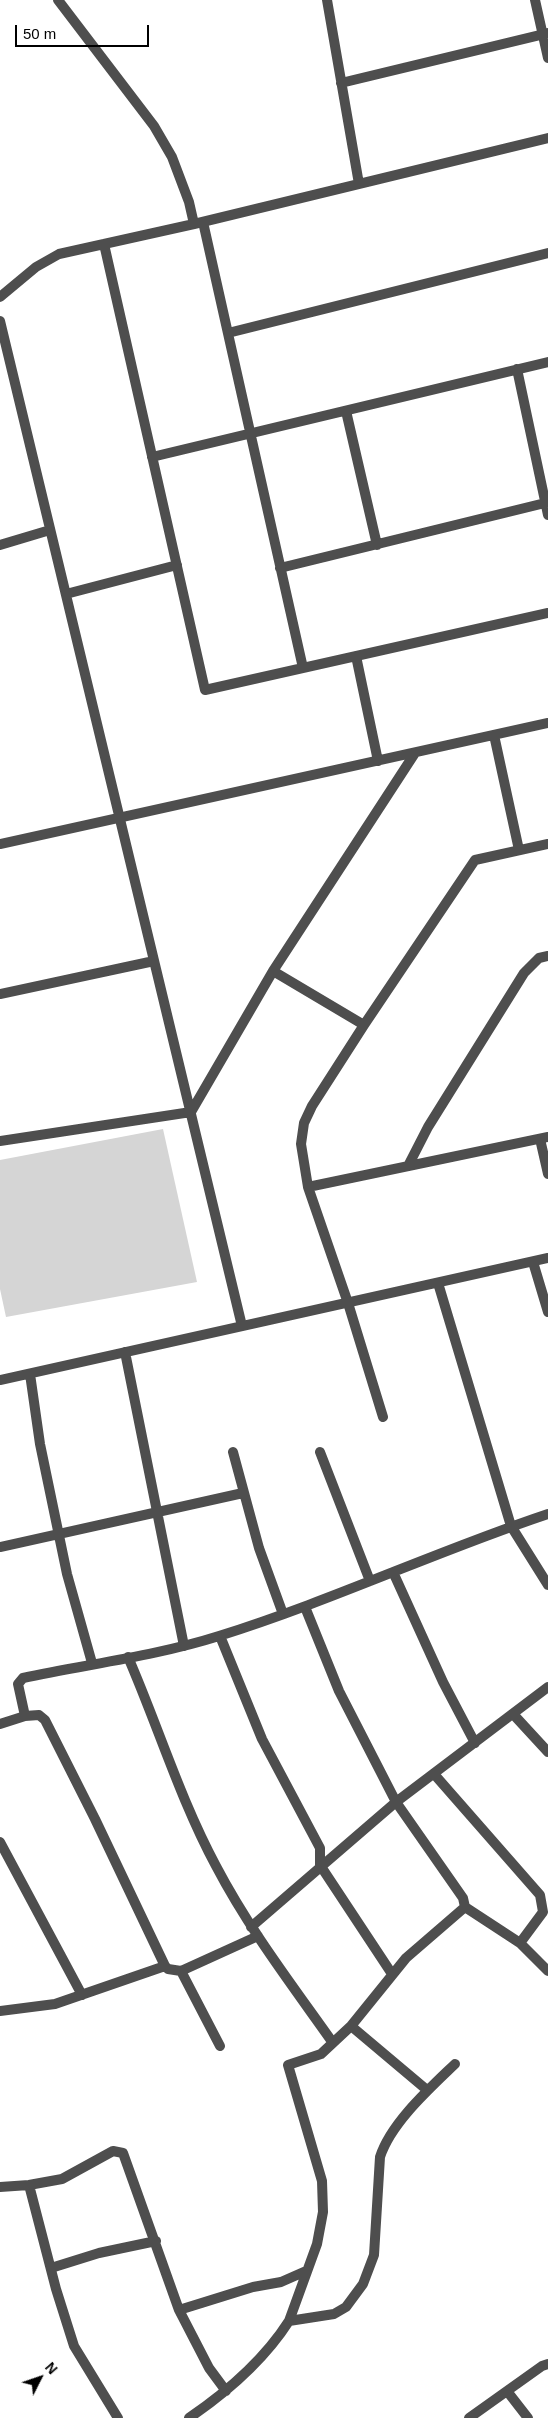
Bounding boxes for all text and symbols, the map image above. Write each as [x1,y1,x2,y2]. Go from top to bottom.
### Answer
scale bar [18,15,151,47]
text: 50 m [23,25,56,42]
north arrow [15,2353,65,2403]
text: N [42,2359,61,2377]

